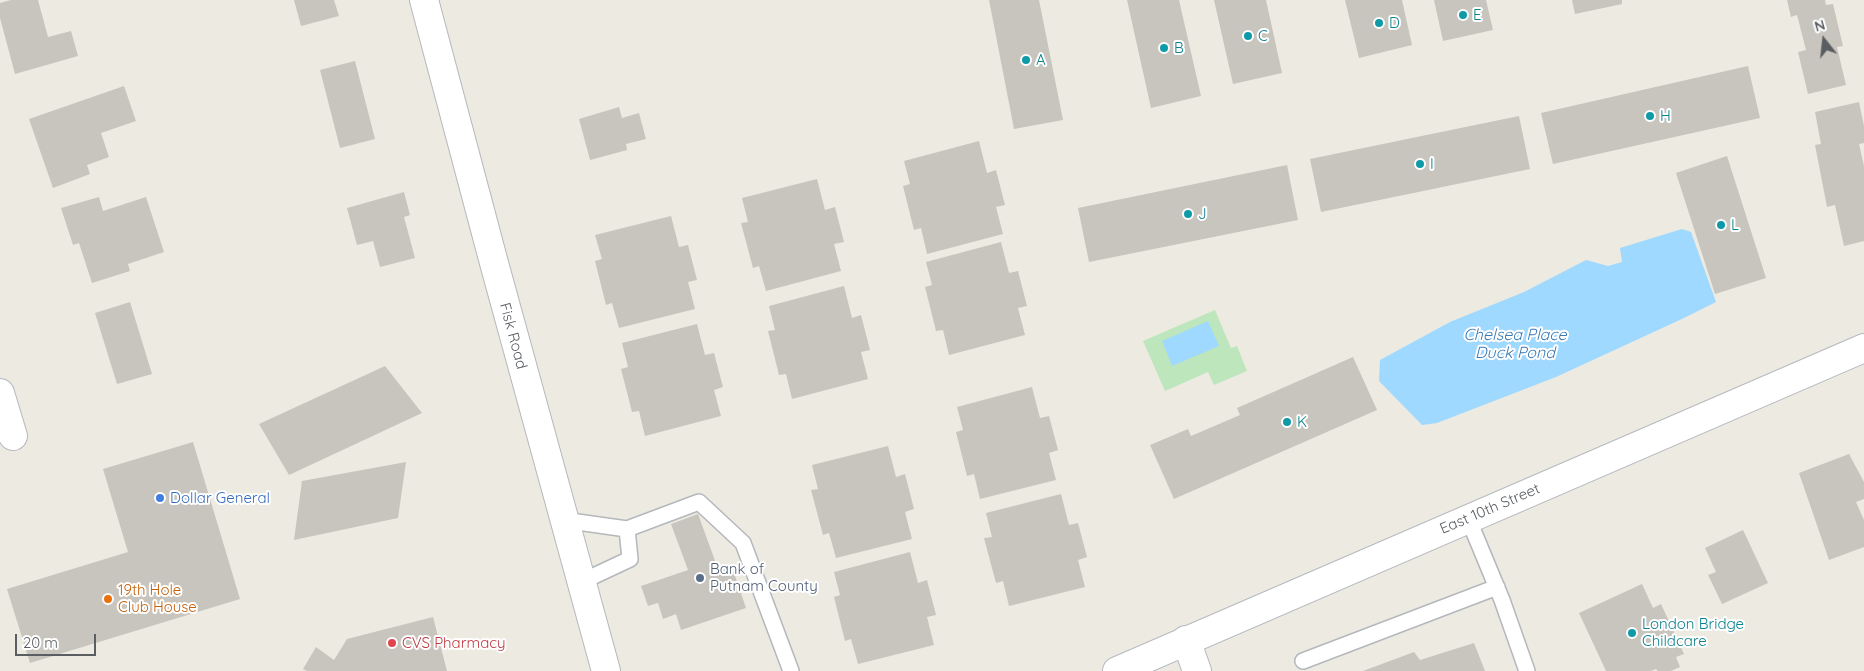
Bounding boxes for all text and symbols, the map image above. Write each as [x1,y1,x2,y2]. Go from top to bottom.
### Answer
place label: E [1473,6,1482,24]
marker: E [1457,9,1469,21]
place label: D [1389,14,1400,32]
north arrow [1799,15,1849,65]
text: N [1812,16,1827,36]
marker: D [1373,17,1385,29]
place label: C [1258,27,1268,45]
marker: C [1242,30,1254,42]
place label: B [1174,39,1184,57]
marker: B [1158,42,1170,54]
place label: A [1036,51,1046,69]
marker: A [1020,54,1032,66]
place label: H [1660,107,1671,125]
marker: H [1644,110,1656,122]
place label: I [1430,155,1434,173]
marker: I [1414,158,1426,170]
place label: J [1198,205,1207,223]
marker: J [1182,208,1194,220]
place label: L [1731,216,1739,234]
marker: L [1715,219,1727,231]
street label: Fisk Road [495,301,531,371]
water label: Chelsea Place Duck Pond [1463,325,1567,363]
place label: K [1297,413,1307,431]
marker: K [1281,416,1293,428]
street label: East 10th Street [1437,480,1543,538]
place label: Dollar General [170,489,270,507]
marker: Dollar General [154,492,166,504]
place label: Bank of Putnam County [710,560,818,595]
marker: Bank of Putnam County [694,572,706,584]
place label: 19th Hole Club House [118,581,197,616]
marker: 19th Hole Club House [102,593,114,605]
place label: London Bridge Childcare [1642,615,1744,650]
scale bar [18,624,99,656]
marker: London Bridge Childcare [1626,627,1638,639]
text: 20 m [23,633,58,652]
place label: CVS Pharmacy [402,634,506,652]
marker: CVS Pharmacy [386,637,398,649]

